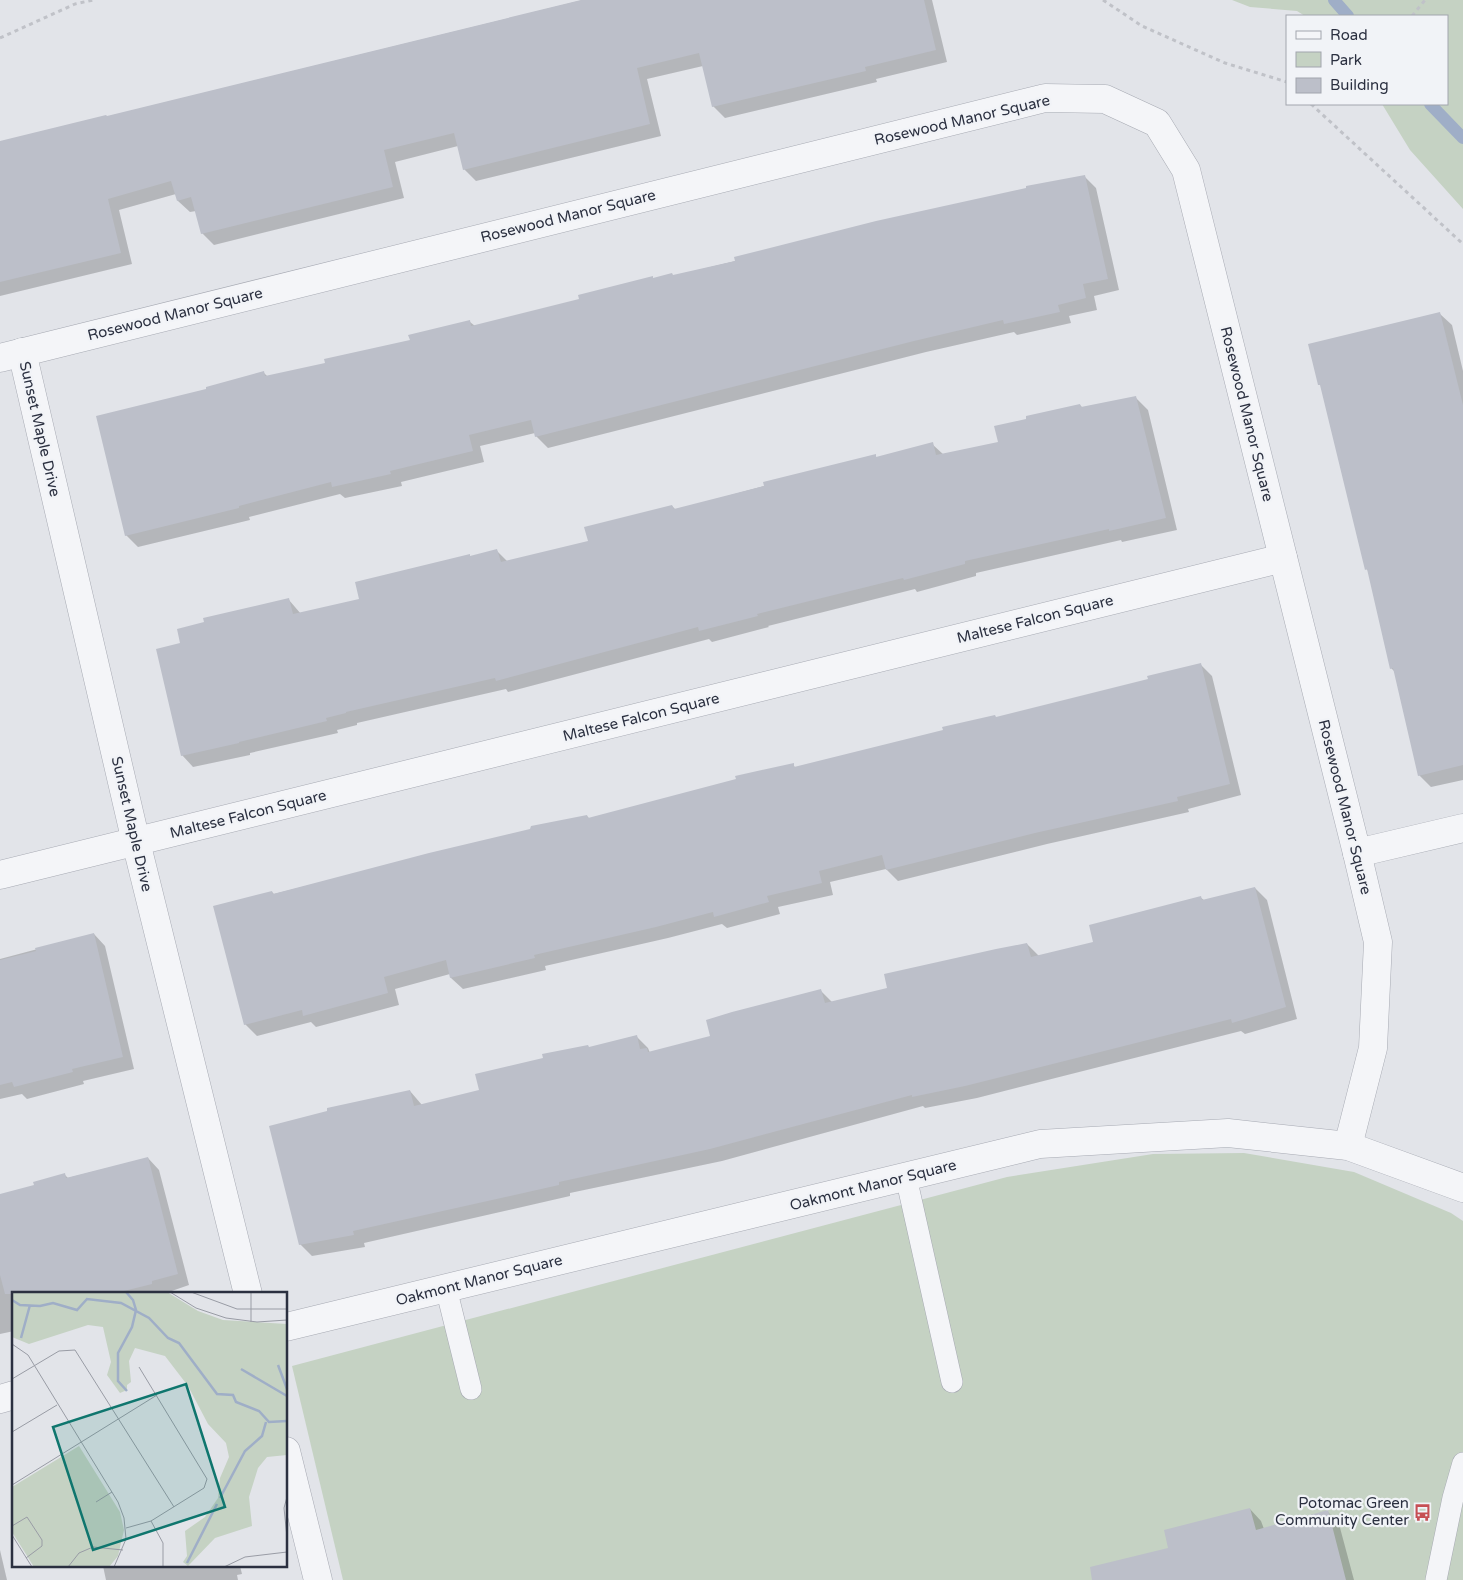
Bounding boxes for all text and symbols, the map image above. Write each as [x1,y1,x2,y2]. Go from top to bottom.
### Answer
legend [1286,15,1448,105]
text: Road [1330,26,1368,44]
text: Park [1330,51,1362,69]
text: Building [1330,76,1389,94]
street label: Rosewood Manor Square [872,91,1052,149]
street label: Rosewood Manor Square [479,186,657,246]
street label: Rosewood Manor Square [86,284,264,344]
street label: Rosewood Manor Square [1217,325,1277,503]
street label: Sunset Maple Drive [16,360,64,498]
street label: Maltese Falcon Square [955,591,1115,647]
street label: Maltese Falcon Square [561,689,721,745]
street label: Rosewood Manor Square [1315,718,1375,896]
street label: Sunset Maple Drive [108,755,156,893]
street label: Maltese Falcon Square [168,786,328,842]
street label: Oakmont Manor Square [788,1156,958,1214]
street label: Oakmont Manor Square [394,1251,564,1309]
inset map [12,1292,288,1568]
place label: Potomac Green Community Center [1275,1494,1409,1529]
bus stop icon: Potomac Green Community Center [1413,1502,1433,1522]

